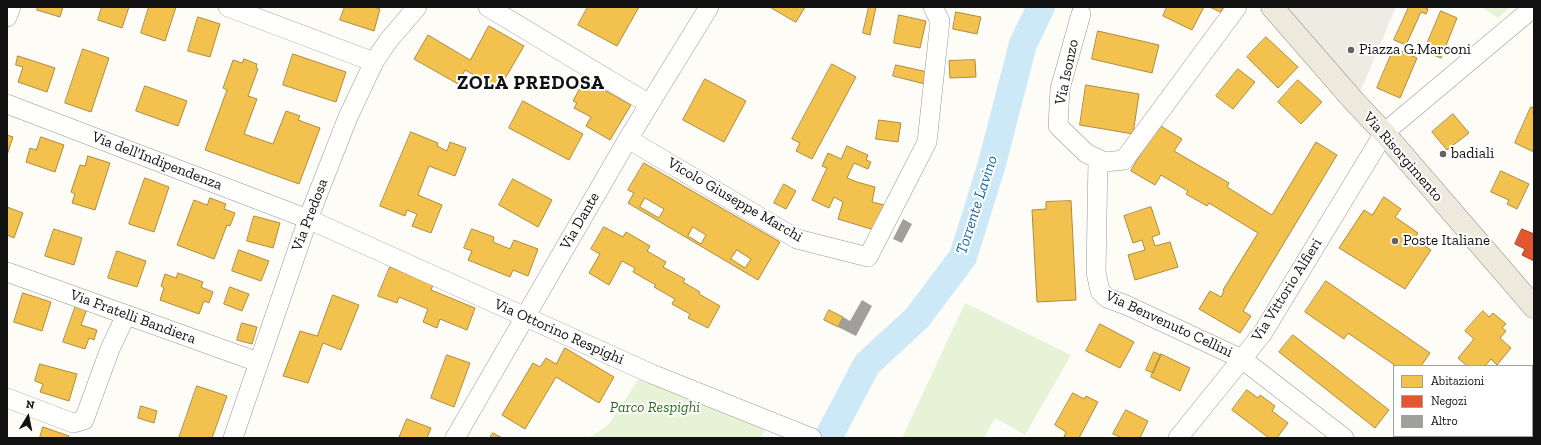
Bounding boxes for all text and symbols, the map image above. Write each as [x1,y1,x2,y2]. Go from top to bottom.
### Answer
street label: Via Isonzo [1051,38,1083,106]
place label: Piazza G.Marconi [1359,41,1471,59]
marker: Piazza G.Marconi [1346,45,1356,55]
district label: ZOLA PREDOSA [457,73,605,95]
street label: Via Risorgimento [1359,109,1447,205]
street label: Via dell'Indipendenza [89,128,225,194]
place label: badiali [1451,145,1494,163]
marker: badiali [1438,149,1448,159]
water label: Torrente Lavino [952,153,1002,257]
street label: Vicolo Giuseppe Marchi [664,154,806,246]
street label: Via Predosa [288,176,332,254]
street label: Via Dante [556,189,604,253]
place label: Poste Italiane [1403,232,1490,250]
street label: Via Vittorio Alfieri [1248,235,1326,345]
marker: Poste Italiane [1390,236,1400,246]
street label: Via Fratelli Bandiera [68,286,198,348]
street label: Via Benvenuto Cellini [1102,287,1236,361]
street label: Via Ottorino Respighi [491,295,627,369]
legend [1393,365,1533,437]
text: Abitazioni [1431,374,1484,388]
text: Negozi [1431,394,1467,408]
north arrow [8,397,48,437]
text: N [25,398,35,412]
park label: Parco Respighi [610,399,700,417]
text: Altro [1431,414,1458,428]

